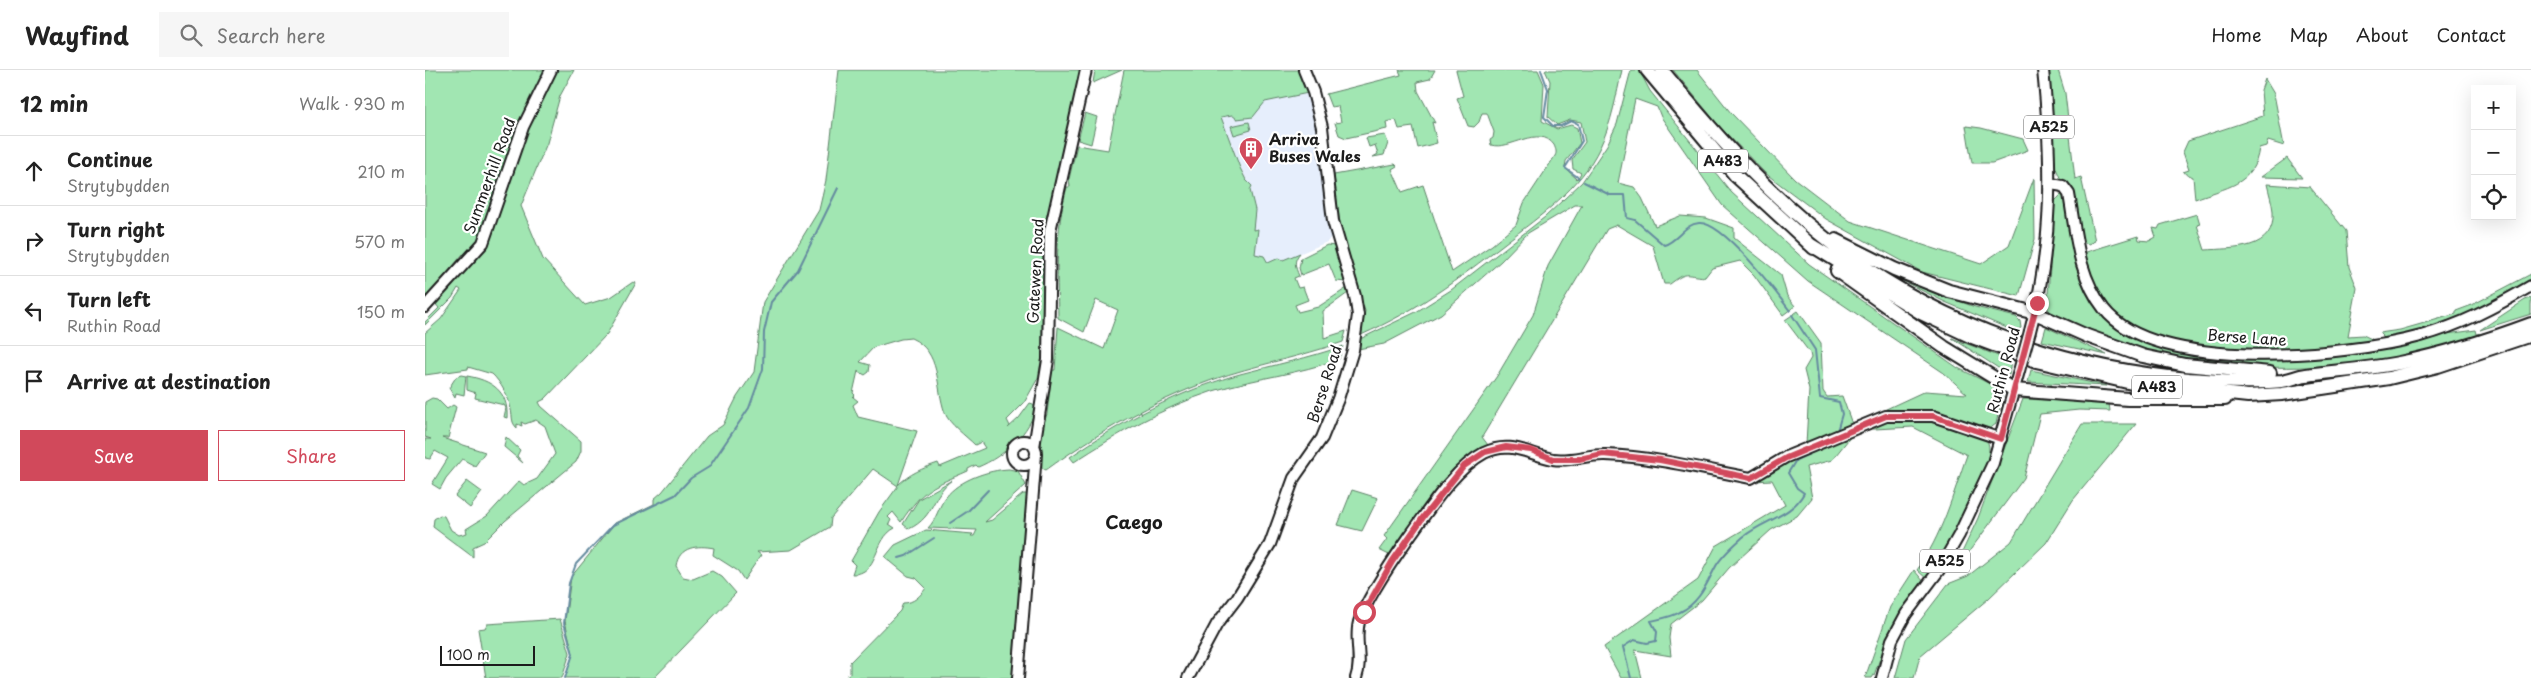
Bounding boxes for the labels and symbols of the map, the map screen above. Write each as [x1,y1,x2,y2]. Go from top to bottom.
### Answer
street label: Summerhill Road [457,114,520,237]
road number: A525 [2024,116,2074,138]
place label: Arriva Buses Wales [1269,127,1361,167]
building icon: Arriva Buses Wales [1238,136,1264,170]
road number: A483 [1698,150,1748,172]
street label: Gatewen Road [1020,218,1049,324]
route end [2026,292,2049,315]
street label: Berse Lane [2207,322,2288,351]
street label: Ruthin Road [1980,324,2025,415]
street label: Berse Road [1300,342,1347,425]
road number: A483 [2132,376,2182,398]
district label: Caego [1105,508,1163,535]
road number: A525 [1920,550,1970,572]
route start [1353,601,1376,624]
scale bar [440,643,535,666]

